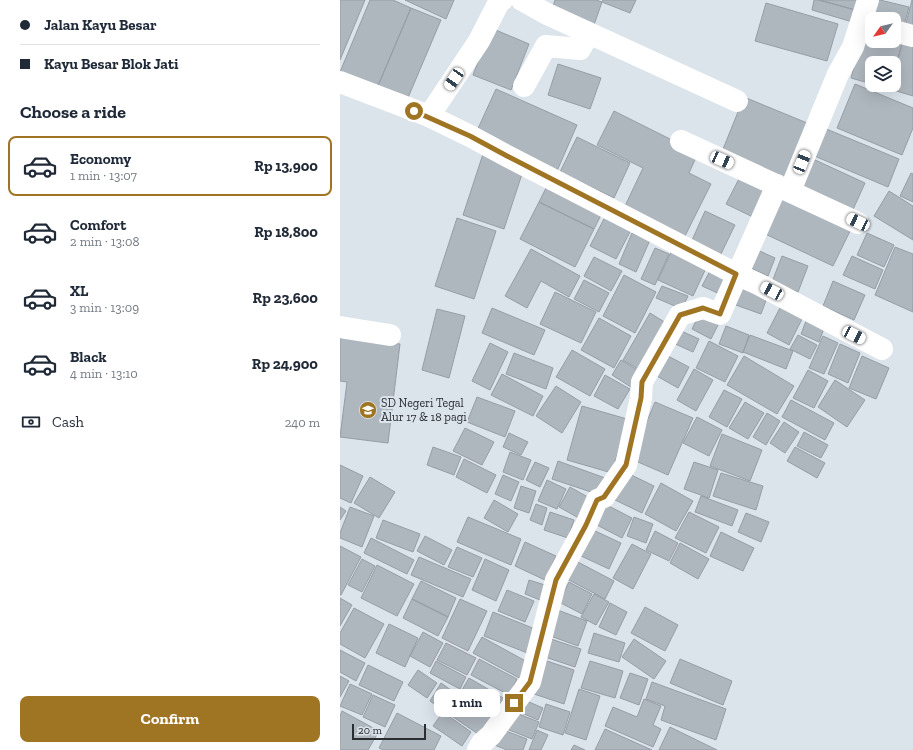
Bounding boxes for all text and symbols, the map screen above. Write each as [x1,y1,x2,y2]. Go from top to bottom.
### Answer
north arrow [865,12,901,48]
map controls [865,12,901,92]
text: Jalan Kayu Besar [44,16,157,34]
text: Kayu Besar Blok Jati [44,55,178,73]
button: layers [865,56,901,92]
car [442,66,466,92]
text: Choose a ride [20,101,126,123]
route start [405,102,423,120]
icon: car [22,148,58,184]
car [792,149,812,175]
text: Economy [70,150,131,168]
car [709,150,735,170]
text: Rp 13,900 [254,157,318,175]
text: 1 min · 13:07 [70,168,137,183]
car [845,211,871,233]
icon: car [22,214,58,250]
text: Comfort [70,216,126,234]
text: Rp 18,800 [254,223,318,241]
text: 2 min · 13:08 [70,234,139,249]
icon: car [22,280,58,316]
car [759,280,785,302]
text: XL [70,282,88,300]
text: Rp 23,600 [253,289,318,307]
text: 3 min · 13:09 [70,300,139,315]
car [841,324,867,346]
icon: car [22,346,58,382]
text: Black [70,348,107,366]
text: Rp 24,900 [252,355,318,373]
text: 4 min · 13:10 [70,366,138,381]
place label: SD Negeri Tegal Alur 17 & 18 pagi [381,396,467,424]
school or university icon: SD Negeri Tegal Alur 17 & 18 pagi [358,400,378,420]
icon: cash [20,411,42,433]
text: Cash [52,413,84,431]
text: 240 m [285,415,320,430]
callout: 1 min [434,689,500,717]
route end [505,694,523,712]
text: 1 min [452,695,482,710]
button: Confirm [20,696,320,742]
scale bar [352,722,426,741]
text: 20 m [358,724,382,737]

